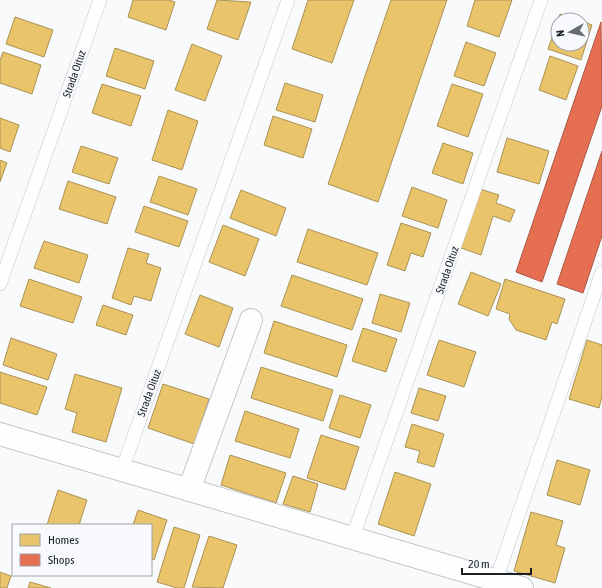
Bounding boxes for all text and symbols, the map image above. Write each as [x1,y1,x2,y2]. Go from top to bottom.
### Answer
north arrow [550,12,590,52]
text: N [554,29,566,37]
street label: Strada Oituz [60,49,88,99]
street label: Strada Oituz [433,245,461,295]
street label: Strada Oituz [135,368,163,418]
legend [12,524,152,576]
text: Homes [48,533,79,547]
scale bar [462,550,531,576]
text: Shops [48,553,74,567]
text: 20 m [468,557,490,571]

